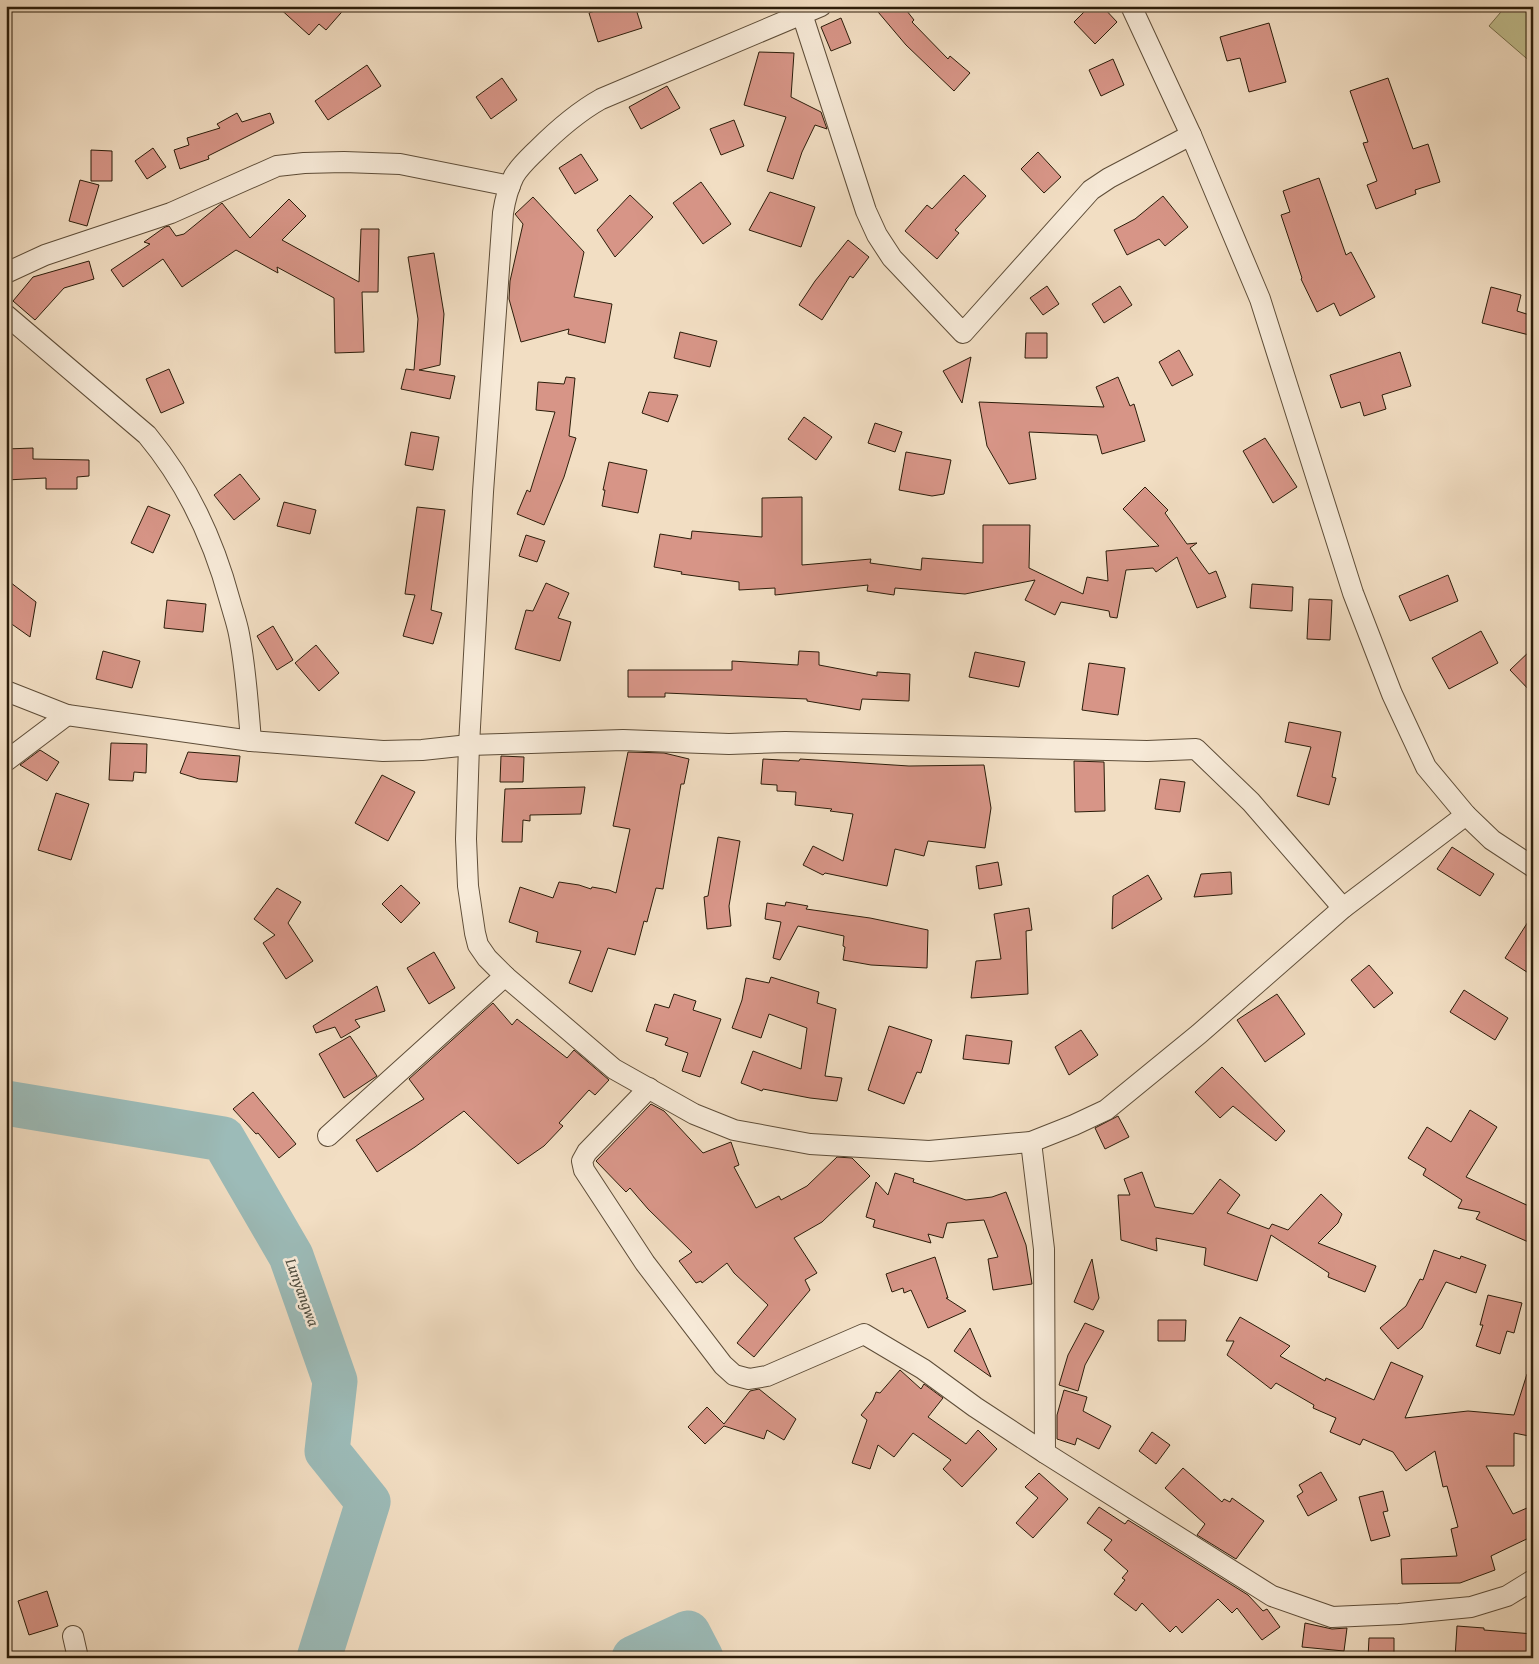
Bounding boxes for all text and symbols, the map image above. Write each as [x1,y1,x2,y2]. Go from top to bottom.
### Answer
water label: Lunyangwa [279,1254,327,1330]

